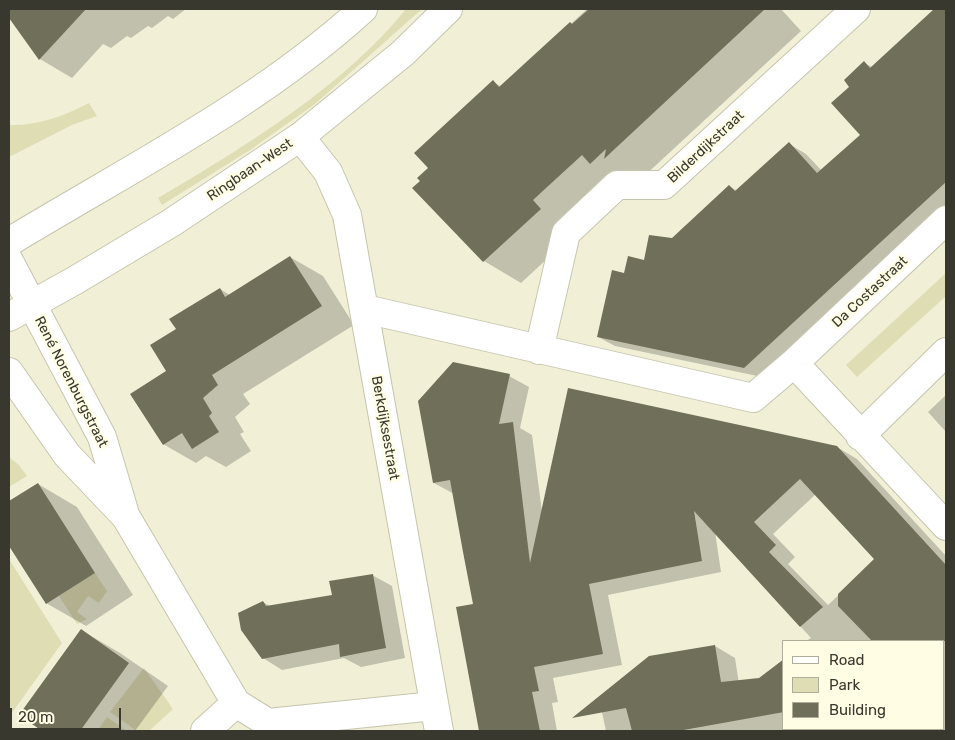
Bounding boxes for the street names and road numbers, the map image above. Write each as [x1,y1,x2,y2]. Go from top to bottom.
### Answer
street label: Bilderdijkstraat [664,107,748,187]
street label: Ringbaan-West [204,135,296,205]
street label: Da Costastraat [829,253,911,331]
street label: René Norenburgstraat [31,314,111,450]
street label: Berkdijksestraat [368,375,402,481]

